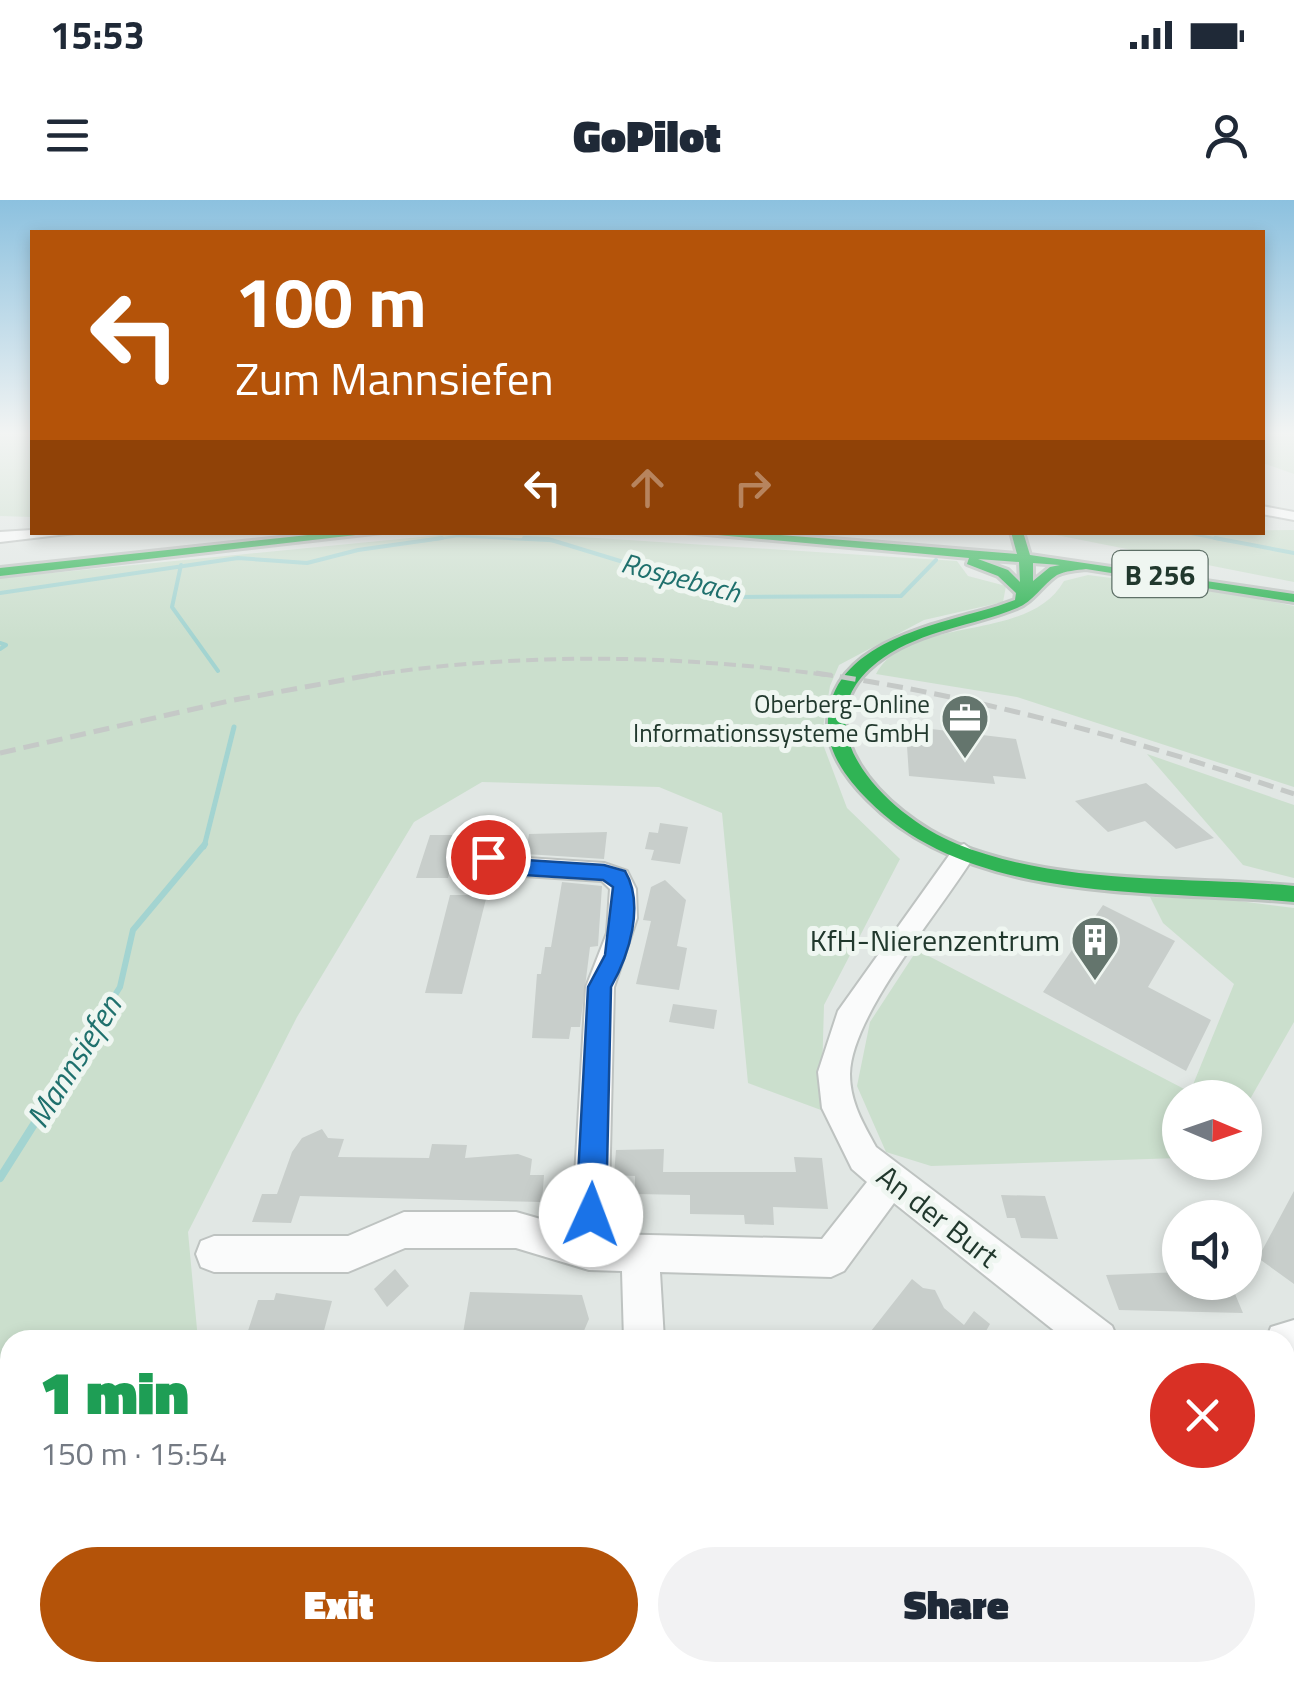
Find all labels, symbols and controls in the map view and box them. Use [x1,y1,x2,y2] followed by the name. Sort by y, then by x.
[50,6,145,64] text: 15:53
[573,101,721,169] text: GoPilot
[40,108,95,163] icon: menu
[1199,108,1254,163] icon: person
[235,248,427,354] text: 100 m
[70,270,200,400] icon: left
[235,344,554,412] text: Zum Mannsiefen
[515,460,570,515] icon: left
[620,460,675,515] icon: ahead
[725,460,780,515] icon: right
[617,540,746,614] water label: Rospebach
[1112,551,1208,597] road number: B 256
[633,685,930,752] place label: Oberberg-Online Informationssysteme GmbH
[939,692,991,760] office icon: Oberberg-Online Informationssysteme GmbH
[446,815,531,900] pin
[461,830,516,885] icon: arrive
[1069,914,1121,982] building icon: KfH-Nierenzentrum
[810,917,1060,963] place label: KfH-Nierenzentrum
[13,985,133,1137] water label: Mannsiefen
[1162,1080,1262,1180] north arrow
[1162,1080,1262,1300] map controls
[867,1154,1009,1279] street label: An der Burt
[539,1163,643,1267] position arrow
[1162,1200,1262,1300] button: sound
[40,1346,189,1437] text: 1 min
[1150,1363,1255,1468] button: close
[40,1429,227,1477] text: 150 m · 15:54
[40,1547,638,1662] button: Exit
[658,1547,1255,1662] button: Share

